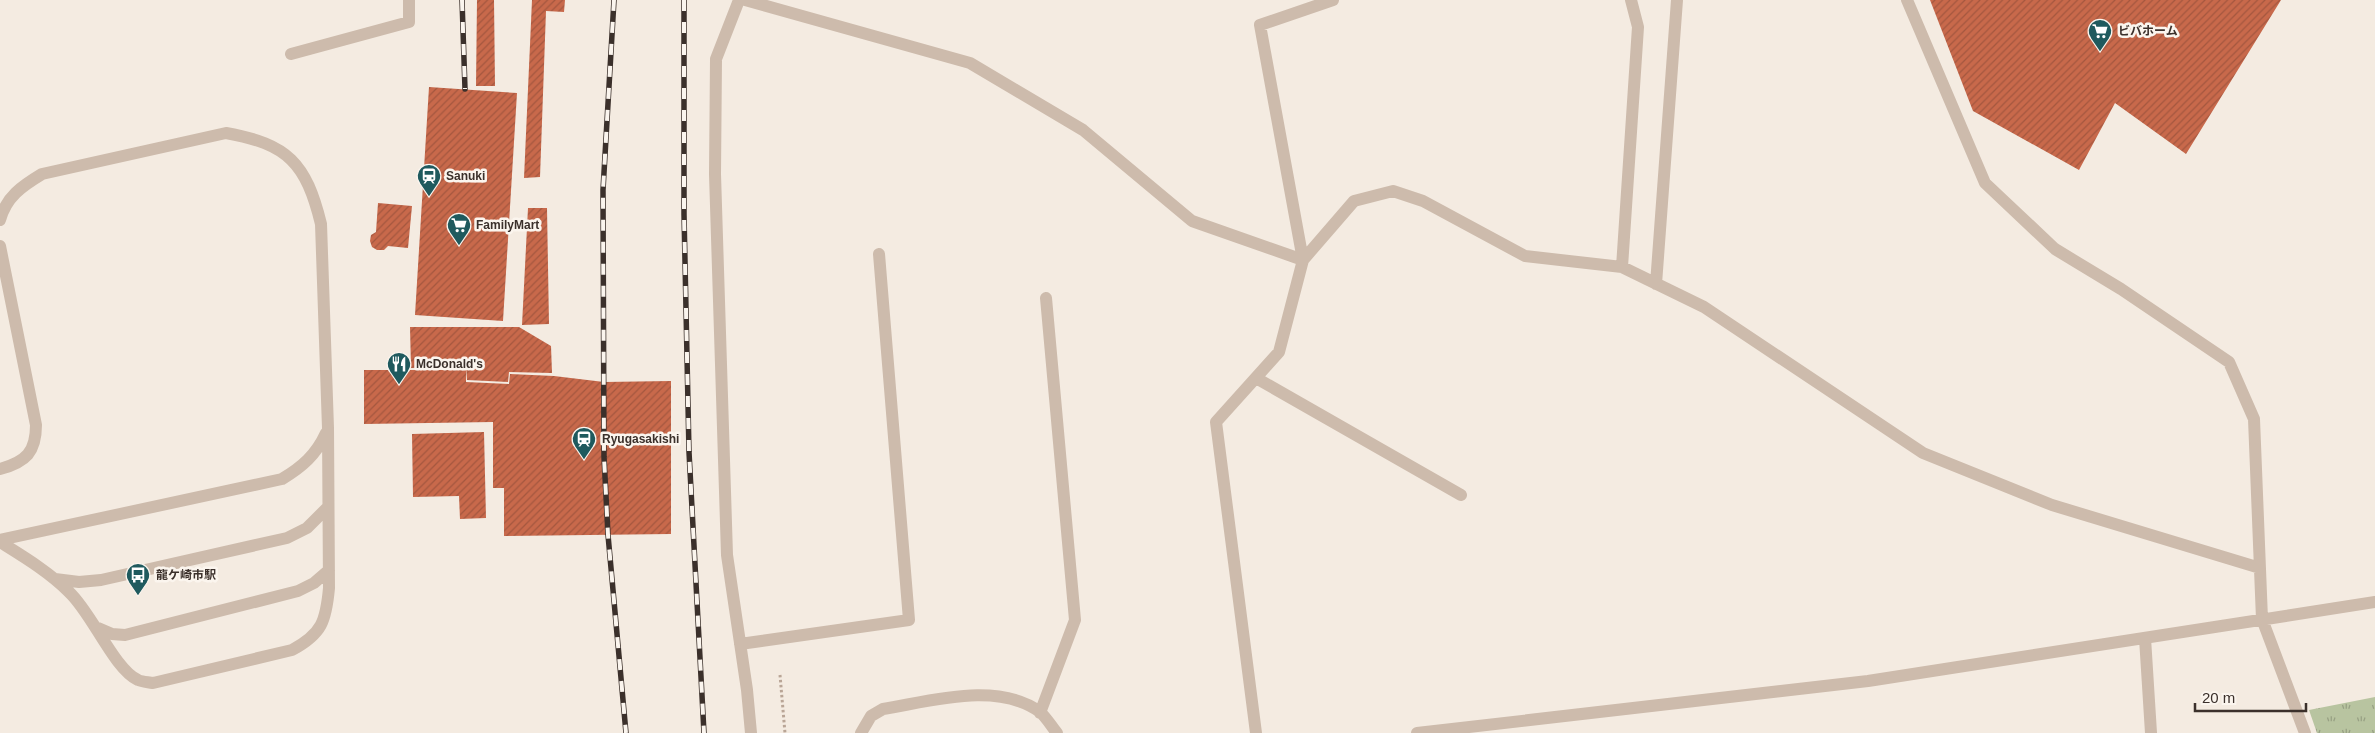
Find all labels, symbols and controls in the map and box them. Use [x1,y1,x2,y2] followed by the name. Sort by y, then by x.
[2087,18,2113,52] supermarket icon: ビバホーム
[2118,24,2178,38] place label: ビバホーム
[416,163,442,197] station icon: Sanuki
[446,169,485,183] place label: Sanuki
[446,212,472,246] supermarket icon: FamilyMart
[476,218,539,232] place label: FamilyMart
[386,351,412,385] restaurant icon: McDonald's
[416,357,483,371] place label: McDonald's
[571,426,597,460] station icon: Ryugasakishi
[602,432,679,446] place label: Ryugasakishi
[125,562,151,596] bus stop icon: 龍ケ崎市駅
[156,568,216,582] place label: 龍ケ崎市駅
[2195,680,2306,712] scale bar
[2202,689,2235,706] text: 20 m

